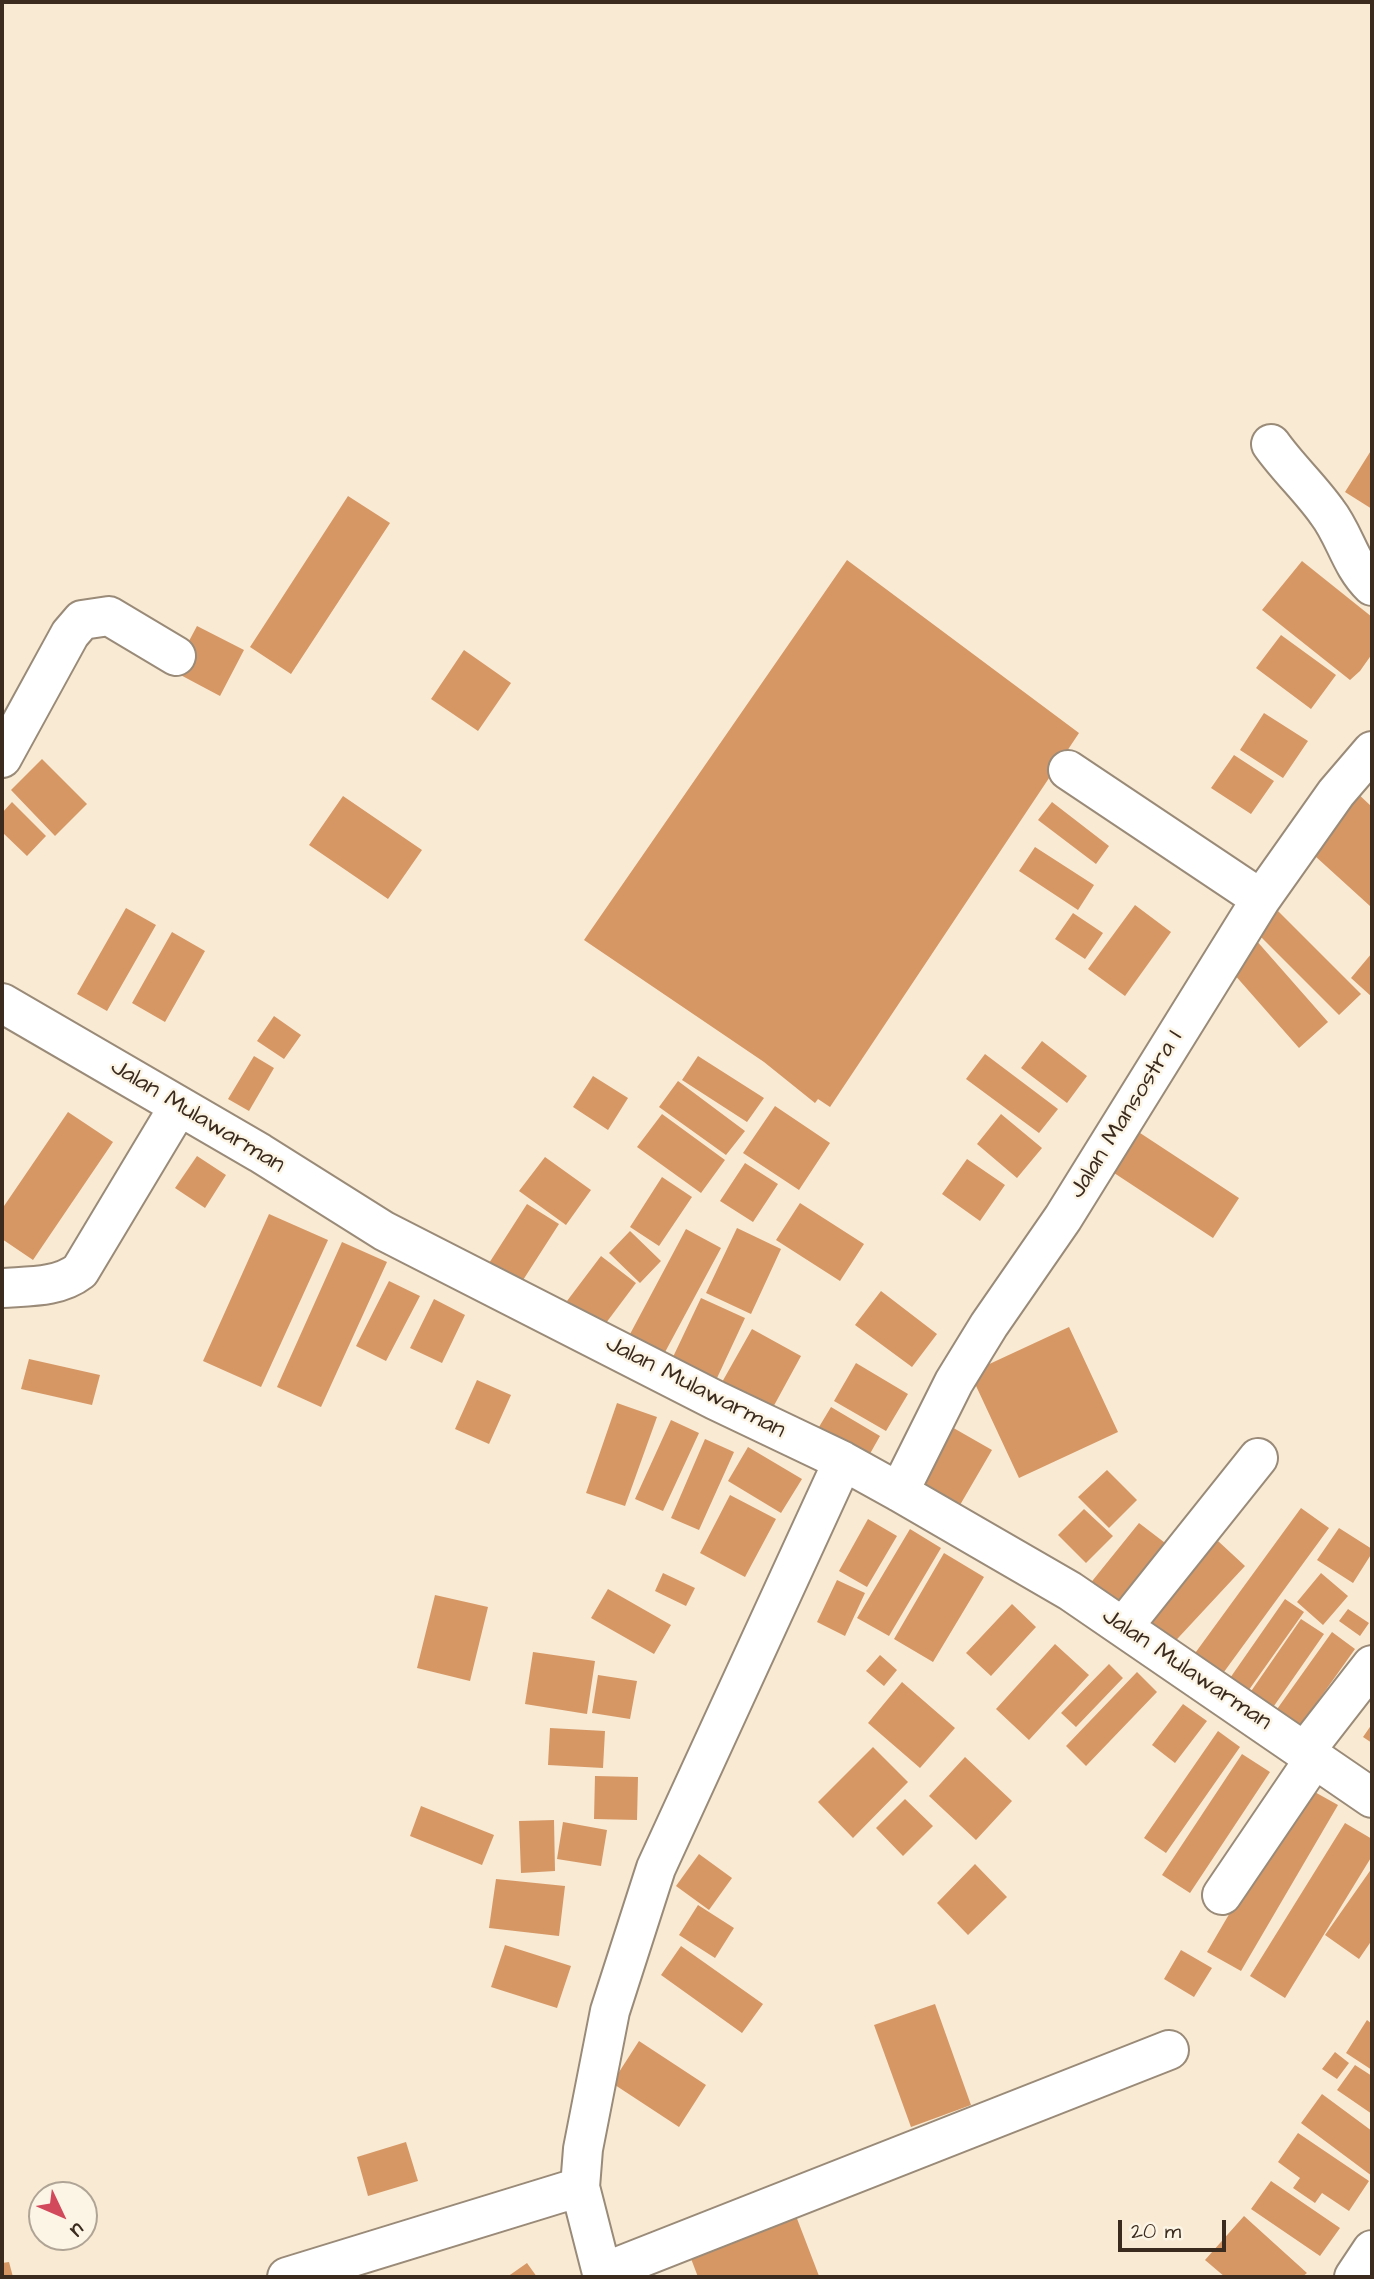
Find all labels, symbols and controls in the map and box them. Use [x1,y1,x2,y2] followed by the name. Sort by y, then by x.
[1064,1026,1190,1204] street label: Jalan Mansostra I
[105,1054,289,1180] street label: Jalan Mulawarman
[600,1330,790,1446] street label: Jalan Mulawarman
[1096,1603,1276,1737] street label: Jalan Mulawarman
[28,2181,98,2251] north arrow
[1122,2206,1230,2250] scale bar
[64,2216,90,2243] text: U
[1131,2217,1181,2246] text: 20 m

